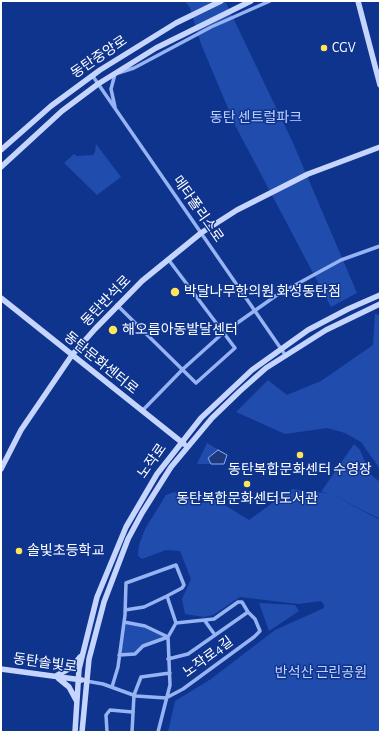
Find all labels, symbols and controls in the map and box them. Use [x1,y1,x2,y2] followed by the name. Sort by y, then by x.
[68,32,130,82] street label: 동탄중앙로
[332,40,356,56] place label: CGV
[319,43,329,53] marker: CGV
[210,110,302,126] park label: 동탄 센트럴파크
[169,173,227,245] street label: 메타폴리스로
[78,272,134,330] street label: 동탄반석로
[184,284,341,300] place label: 박달나무한의원 화성동탄점
[169,286,181,298] marker: 박달나무한의원 화성동탄점
[122,322,238,338] place label: 해오름아동발달센터
[107,324,119,336] marker: 해오름아동발달센터
[61,328,141,398] street label: 동탄문화센터로
[134,440,170,482] street label: 노작로
[295,450,305,460] marker: 동탄복합문화센터 수영장
[228,462,372,478] place label: 동탄복합문화센터 수영장
[242,479,252,489] marker: 동탄복합문화센터도서관
[176,491,318,507] place label: 동탄복합문화센터도서관
[27,543,104,559] place label: 솔빛초등학교
[14,546,24,556] marker: 솔빛초등학교
[179,633,237,681] street label: 노작로4길
[12,650,78,676] street label: 동탄솔빛로
[275,665,367,681] park label: 반석산 근린공원

